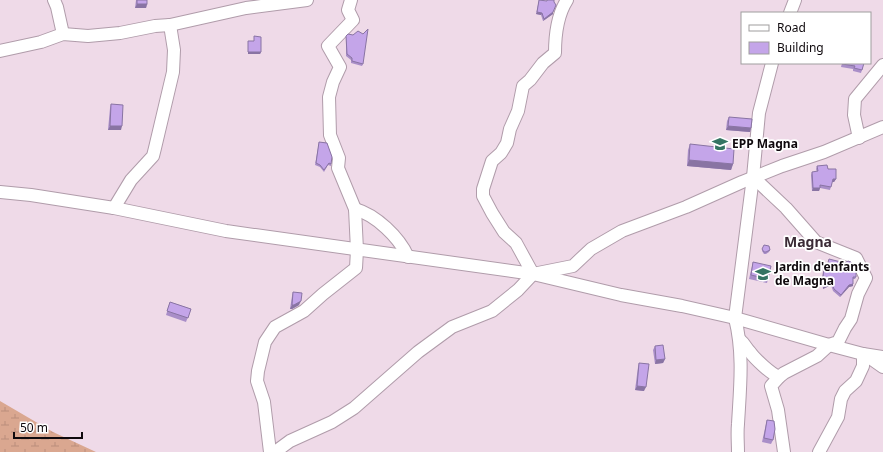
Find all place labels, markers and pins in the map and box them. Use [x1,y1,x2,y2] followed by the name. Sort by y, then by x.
[711,135,729,153] school or university icon: EPP Magna
[732,135,798,152] place label: EPP Magna
[774,258,869,289] place label: Jardin d'enfants de Magna
[754,265,772,283] school or university icon: Jardin d'enfants de Magna

